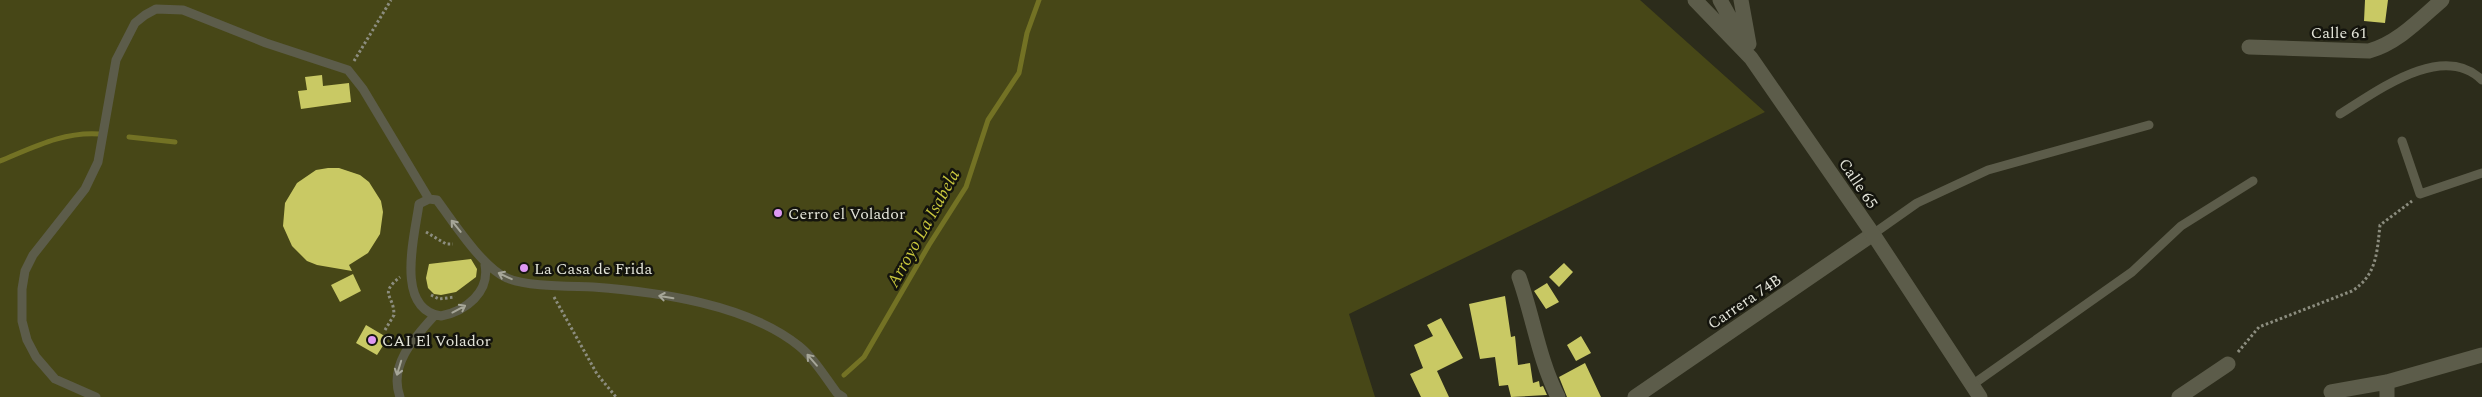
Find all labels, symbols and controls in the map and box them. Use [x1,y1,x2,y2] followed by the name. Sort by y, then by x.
[2311,21,2367,45] street label: Calle 61
[1832,153,1884,214] street label: Calle 65
[879,164,967,293] water label: Arroyo La Isabela
[788,202,905,226] place label: Cerro el Volador
[772,207,784,219] marker: Cerro el Volador
[451,219,462,232] one-way arrow
[534,257,652,281] place label: La Casa de Frida
[518,262,530,274] marker: La Casa de Frida
[1703,268,1786,335] street label: Carrera 74B
[498,271,513,281] one-way arrow
[658,292,674,302] one-way arrow
[451,304,466,314] one-way arrow
[382,329,491,353] place label: CAI El Volador
[366,334,378,346] marker: CAI El Volador
[806,354,817,367] one-way arrow
[393,360,403,376] one-way arrow

